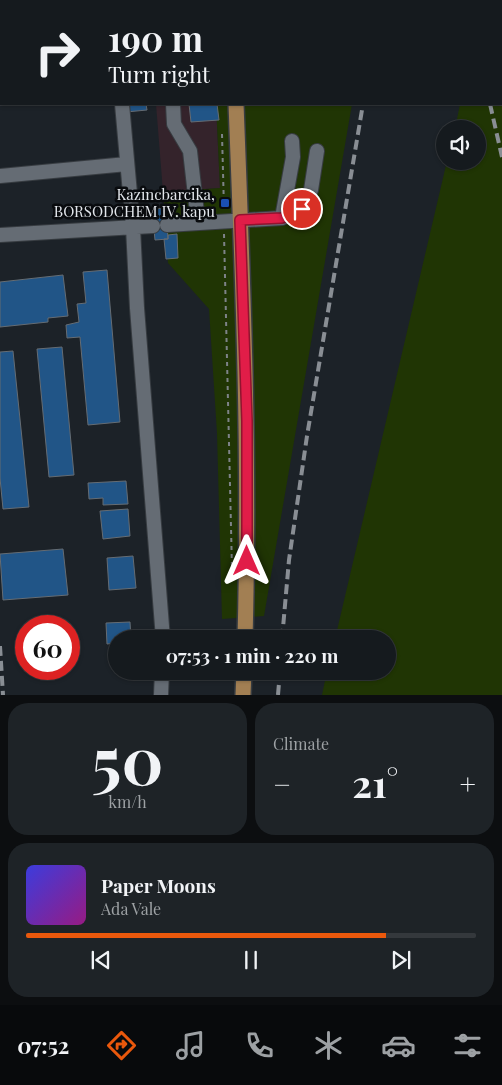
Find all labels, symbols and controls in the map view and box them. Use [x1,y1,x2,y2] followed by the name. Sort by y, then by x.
[108,14,203,61] text: 190 m
[25,20,90,85] icon: right
[108,59,210,89] text: Turn right
[436,120,486,170] map controls
[436,120,486,170] button: sound
[54,184,215,221] place label: Kazincbarcika, BORSODCHEM IV. kapu
[281,188,323,230] pin
[288,195,316,223] icon: arrive
[219,197,231,209] marker: Kazincbarcika, BORSODCHEM IV. kapu
[220,534,272,586] position arrow
[15,615,80,680] speed limit sign: 60
[166,642,338,668] text: 07:53 · 1 min · 220 m
[92,715,163,801] text: 50
[273,733,329,754] text: Climate
[352,757,398,808] text: 21°
[273,765,291,802] text: −
[460,765,476,802] text: +
[108,791,147,812] text: km/h
[101,872,216,898] text: Paper Moons
[101,898,161,919] text: Ada Vale
[87,946,115,974] icon: previous
[237,946,265,974] icon: pause
[387,946,415,974] icon: next
[104,1028,139,1063] icon: directions
[173,1028,208,1063] icon: music
[242,1028,277,1063] icon: phone
[311,1028,346,1063] icon: climate
[381,1028,416,1063] icon: car
[450,1028,485,1063] icon: filters
[17,1030,69,1060] text: 07:52

